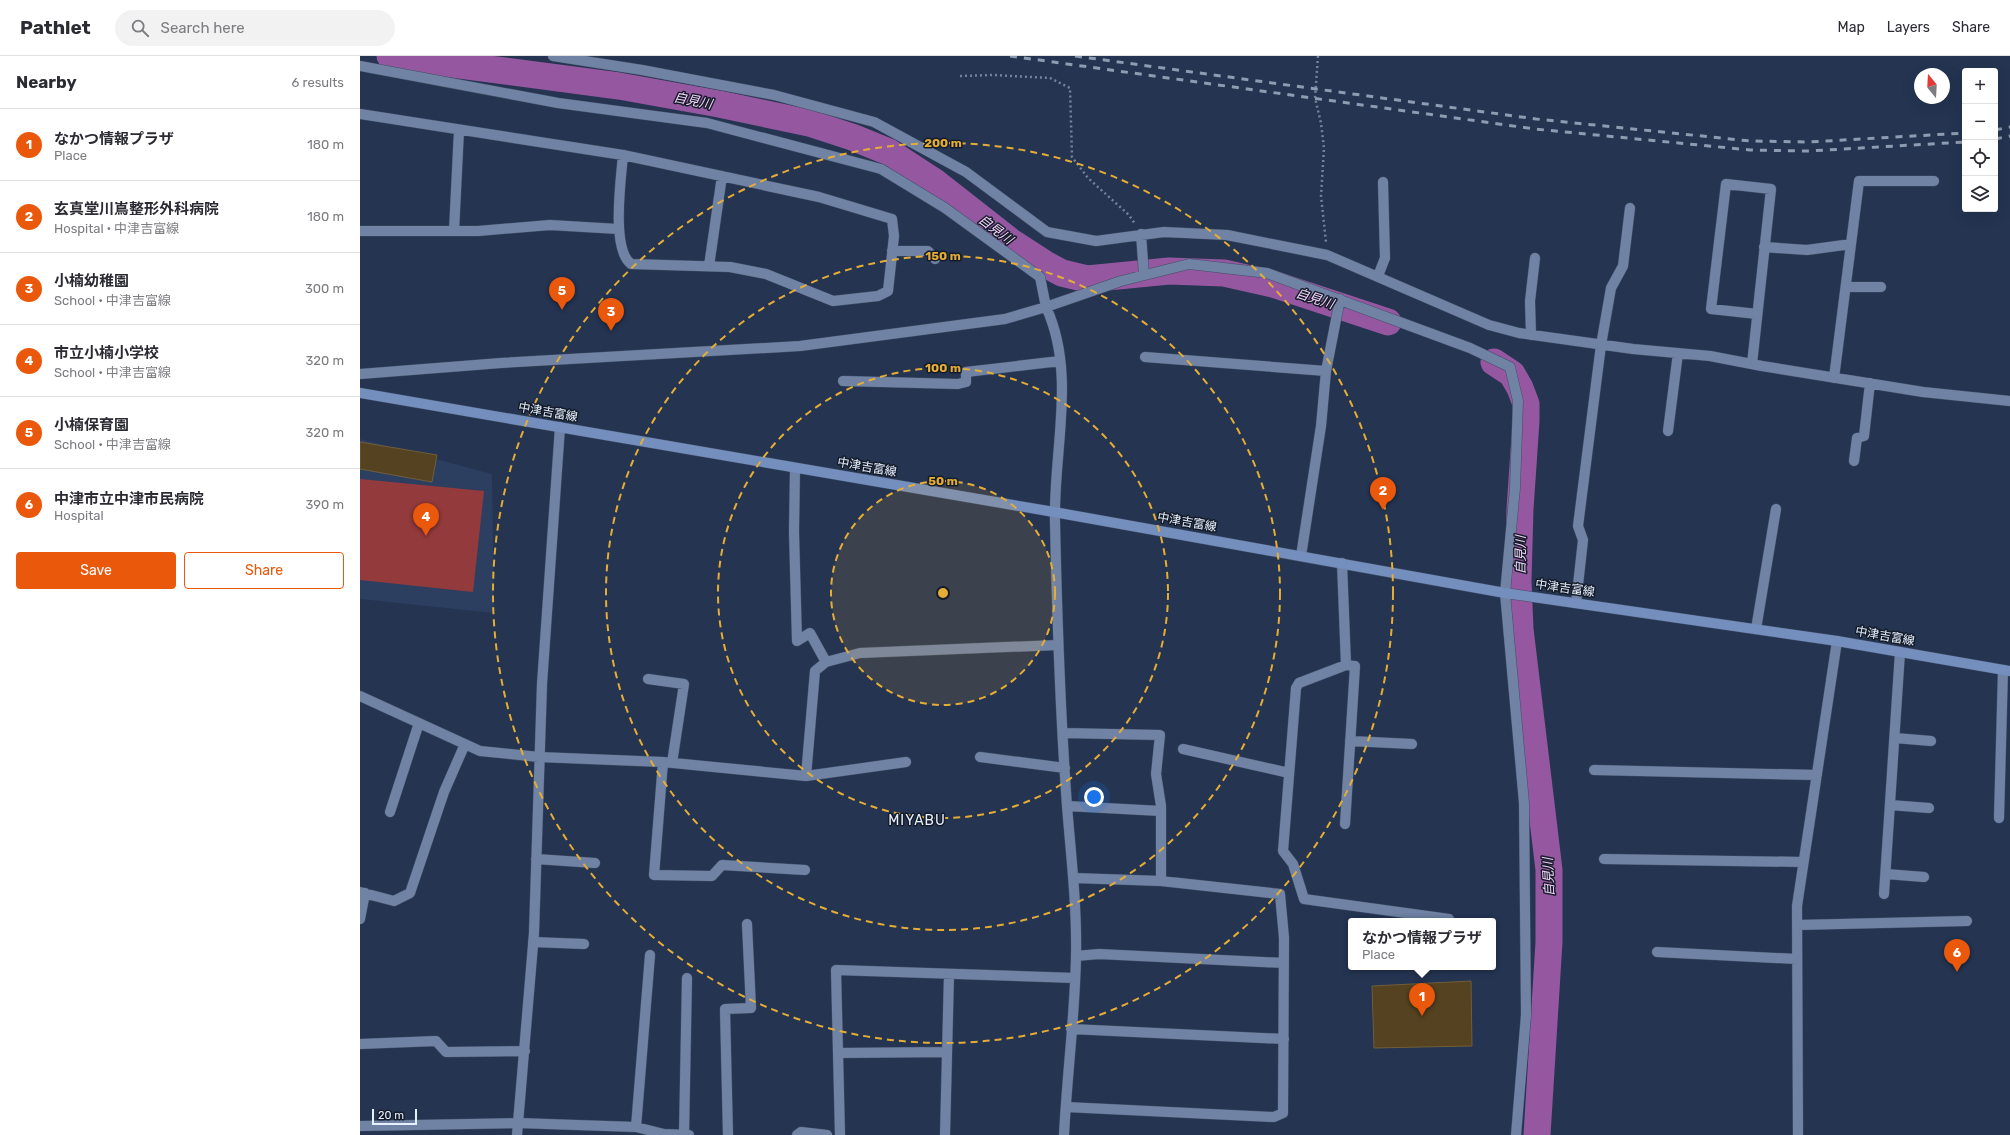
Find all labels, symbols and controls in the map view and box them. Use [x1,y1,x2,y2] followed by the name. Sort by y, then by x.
[115,10,395,46] search box
[20,16,91,39] text: Pathlet
[129,17,151,39] icon: search
[161,19,245,37] text: Search here
[1838,19,1865,36] text: Map
[1887,19,1930,36] text: Layers
[1952,19,1990,36] text: Share
[1914,68,1950,104] north arrow
[1962,68,1998,212] map controls
[1962,68,1998,104] button: +
[16,72,77,92] text: Nearby
[292,75,344,90] text: 6 results
[672,89,715,112] water label: 自見川
[1962,104,1998,140] button: −
[54,130,174,148] text: なかつ情報プラザ
[924,136,962,150] text: 200 m
[26,137,32,152] text: 1
[307,137,344,152] text: 180 m
[1962,140,1998,176] button: locate
[54,148,87,163] text: Place
[1962,176,1998,212] button: layers
[54,200,219,218] text: 玄真堂川嶌整形外科病院
[25,209,33,224] text: 2
[307,209,344,224] text: 180 m
[976,212,1017,248] water label: 自見川
[54,221,179,236] text: Hospital · 中津吉富線
[925,249,961,263] text: 150 m
[54,272,129,290] text: 小楠幼稚園
[549,277,575,310] pin: 5
[25,281,33,296] text: 3
[305,281,344,296] text: 300 m
[1294,285,1338,312] water label: 自見川
[54,293,171,308] text: School · 中津吉富線
[598,298,624,331] pin: 3
[54,344,159,362] text: 市立小楠小学校
[25,353,33,368] text: 4
[306,353,344,368] text: 320 m
[925,361,961,375] text: 100 m
[54,365,171,380] text: School · 中津吉富線
[517,400,579,424] street label: 中津吉富線
[54,416,129,434] text: 小楠保育園
[25,425,33,440] text: 5
[306,425,344,440] text: 320 m
[54,437,171,452] text: School · 中津吉富線
[836,455,898,479] street label: 中津吉富線
[928,474,958,488] text: 50 m
[1370,477,1396,510] pin: 2
[54,490,204,508] text: 中津市立中津市民病院
[25,497,33,512] text: 6
[305,497,344,512] text: 390 m
[413,503,439,536] pin: 4
[54,508,104,523] text: Hospital
[1156,510,1218,534] street label: 中津吉富線
[1513,534,1528,575] water label: 自見川
[16,552,176,589] button: Save
[184,552,344,589] button: Share
[1534,577,1596,599] street label: 中津吉富線
[936,586,950,600] centre of rings
[1854,624,1916,648] street label: 中津吉富線
[1084,787,1104,807] your location
[888,812,946,829] district label: MIYABU
[1540,855,1557,897] water label: 自見川
[1348,918,1496,970] popup
[1362,929,1482,947] text: なかつ情報プラザ
[1944,939,1970,972] pin: 6
[1362,947,1395,962] text: Place
[1409,983,1435,1016] pin: 1
[372,1107,417,1126] scale bar
[378,1109,404,1122] text: 20 m

